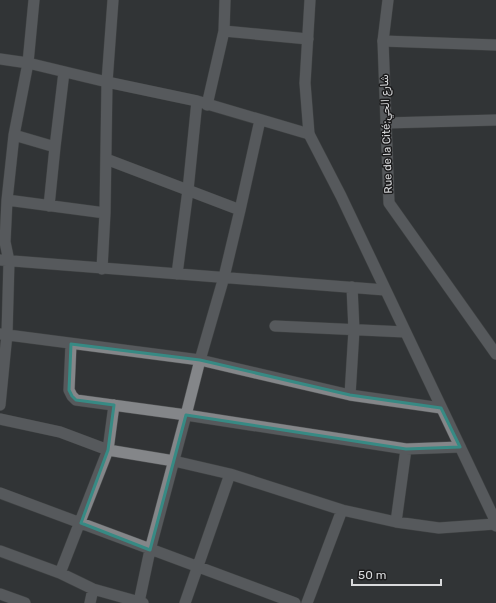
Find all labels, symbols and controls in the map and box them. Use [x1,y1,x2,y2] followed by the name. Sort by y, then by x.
[378,74,397,194] street label: Rue de la Cité;شارع الحي
[352,561,441,587] scale bar
[358,568,386,582] text: 50 m

